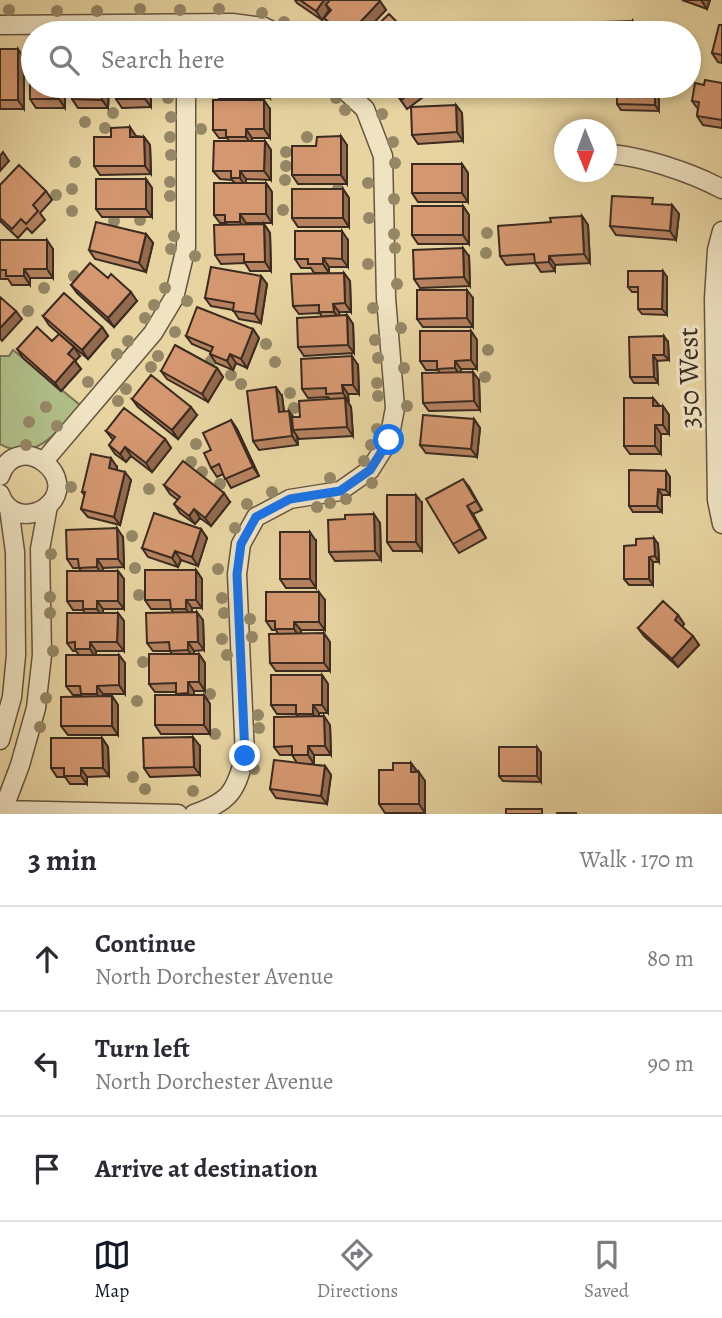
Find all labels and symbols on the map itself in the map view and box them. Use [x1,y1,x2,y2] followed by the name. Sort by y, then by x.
[554,119,617,182] north arrow
[669,327,709,429] street label: 350 West
[373,424,404,455] route start
[229,740,260,771] route end

